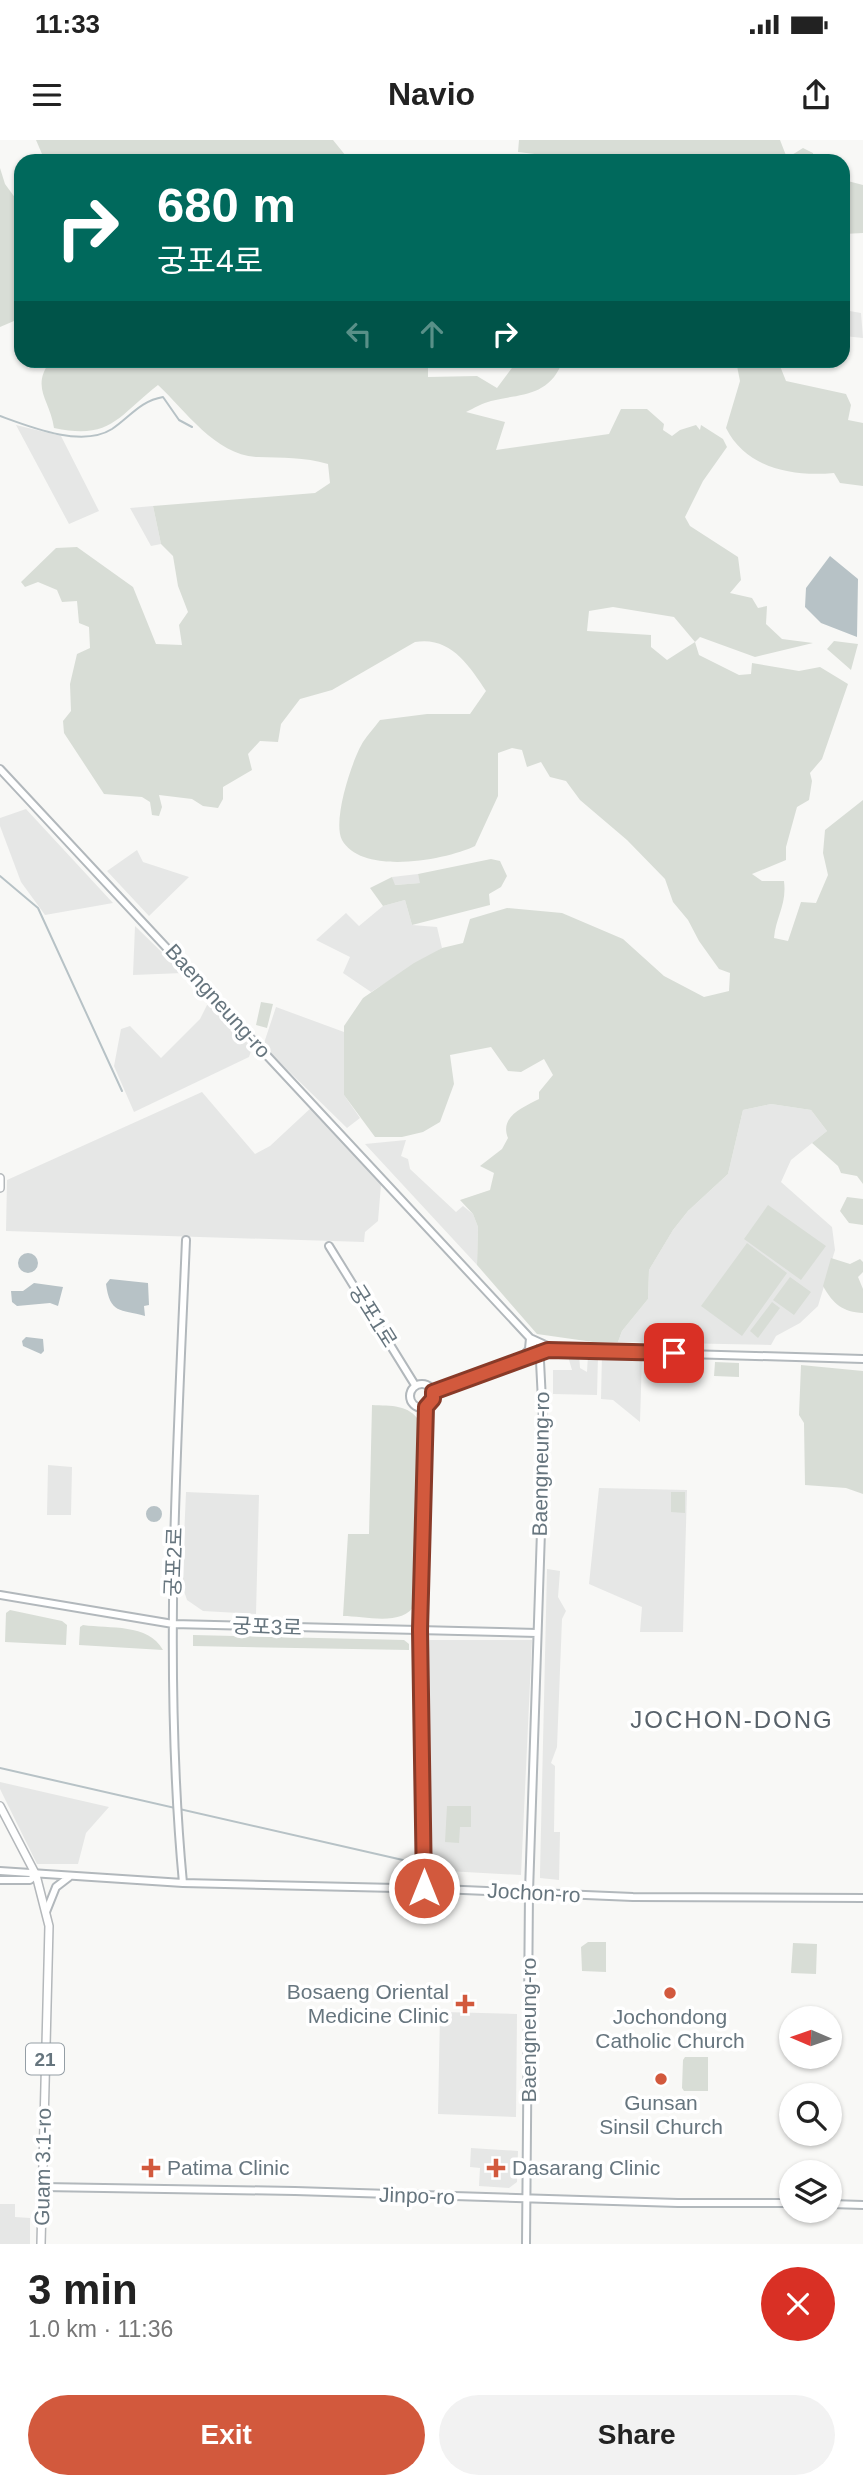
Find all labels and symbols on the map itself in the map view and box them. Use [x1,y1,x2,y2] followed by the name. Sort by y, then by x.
[161,939,275,1062] street label: Baengneung-ro
[345,1280,402,1351] street label: 궁포1로
[644,1323,704,1383] pin
[528,1391,553,1537] street label: Baengneung-ro
[161,1527,186,1597] street label: 궁포2로
[232,1614,302,1639] street label: 궁포3로
[630,1706,834,1733] district label: JOCHON-DONG
[387,1851,461,1925] position arrow
[487,1879,581,1906] street label: Jochon-ro
[517,1958,540,2102] street label: Baengneung-ro
[287,1980,449,2027] place label: Bosaeng Oriental Medicine Clinic
[662,1985,678,2001] marker: Jochondong Catholic Church
[455,1994,475,2014] marker: Bosaeng Oriental Medicine Clinic
[595,2005,745,2052] place label: Jochondong Catholic Church
[779,2006,842,2068] north arrow
[26,2044,64,2075] road number: 21
[653,2071,669,2087] marker: Gunsan Sinsil Church
[599,2091,723,2138] place label: Gunsan Sinsil Church
[30,2108,55,2226] street label: Guam 3.1-ro
[167,2156,290,2179] place label: Patima Clinic
[512,2156,660,2179] place label: Dasarang Clinic
[141,2158,161,2178] marker: Patima Clinic
[486,2158,506,2178] marker: Dasarang Clinic
[379,2183,455,2208] street label: Jinpo-ro

